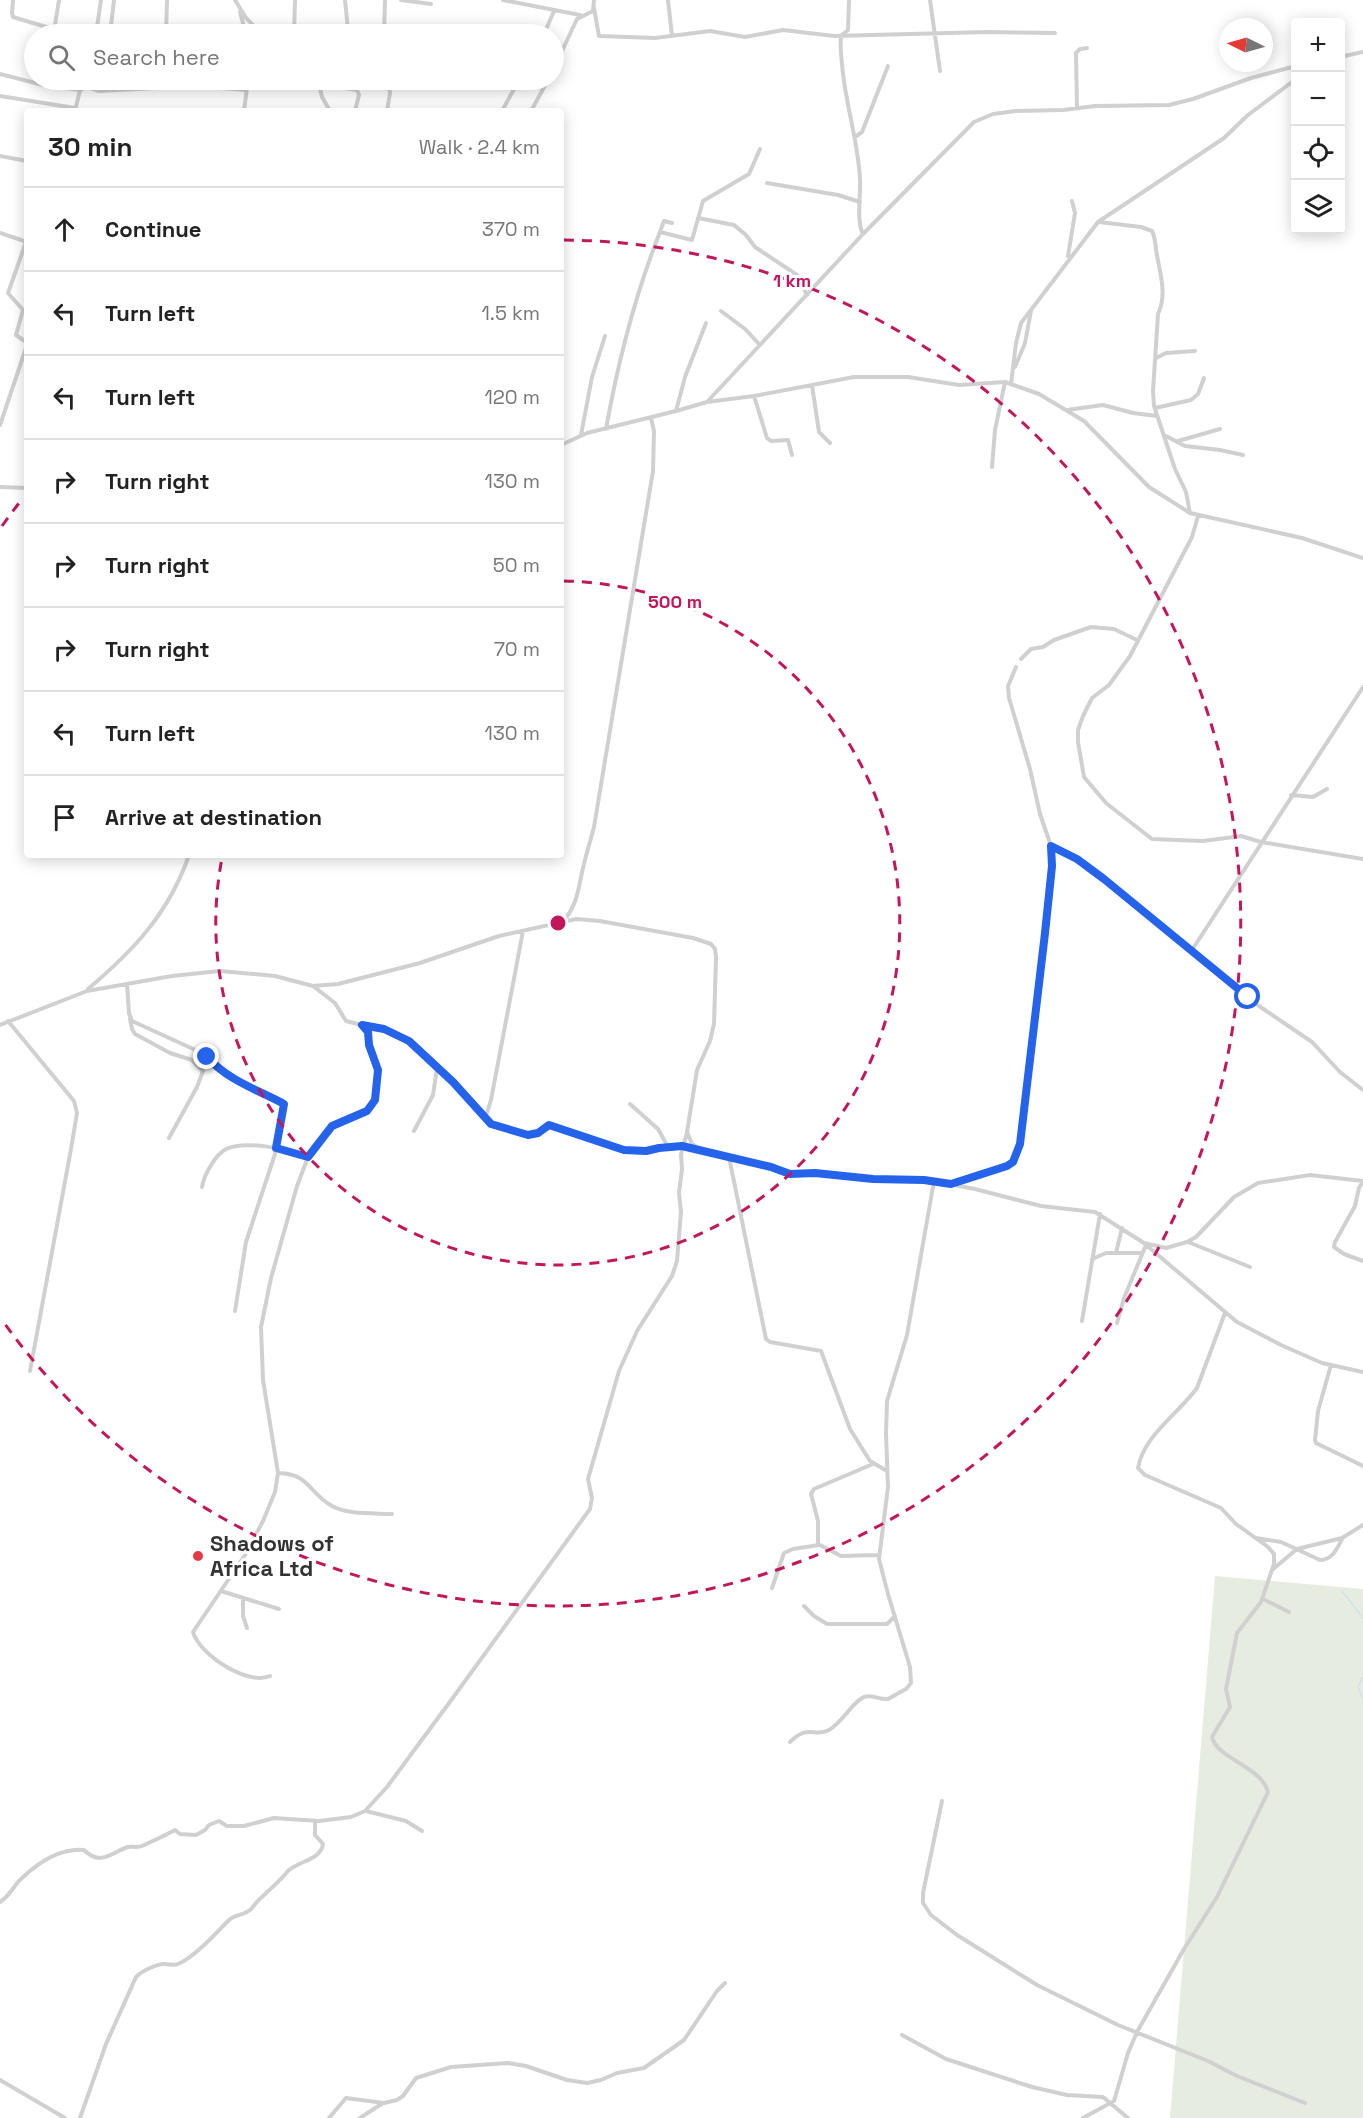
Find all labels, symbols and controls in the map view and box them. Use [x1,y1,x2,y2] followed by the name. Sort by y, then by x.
[1219,18,1273,72] north arrow
[1291,18,1345,234] map controls
[1291,18,1345,72] button: +
[24,24,564,90] search box
[45,41,78,74] icon: search
[93,43,220,71] text: Search here
[1291,72,1345,126] button: −
[1291,126,1345,180] button: locate
[48,130,132,164] text: 30 min
[419,134,540,160] text: Walk · 2.4 km
[1291,180,1345,234] button: layers
[48,213,81,246] icon: ahead
[105,215,201,243] text: Continue
[482,216,540,242] text: 370 m
[773,269,811,292] text: 1 km
[48,297,81,330] icon: left
[105,299,195,327] text: Turn left
[482,300,540,326] text: 1.5 km
[48,381,81,414] icon: left
[105,383,195,411] text: Turn left
[484,384,540,410] text: 120 m
[48,465,81,498] icon: right
[105,467,210,495] text: Turn right
[484,468,540,494] text: 130 m
[48,549,81,582] icon: right
[105,551,210,579] text: Turn right
[493,552,540,578] text: 50 m
[648,590,702,613] text: 500 m
[48,633,81,666] icon: right
[105,635,210,663] text: Turn right
[494,636,540,662] text: 70 m
[48,717,81,750] icon: left
[105,719,195,747] text: Turn left
[484,720,540,746] text: 130 m
[48,801,81,834] icon: arrive
[105,803,322,831] text: Arrive at destination
[548,913,568,933] centre of rings
[1234,983,1260,1009] route start
[193,1043,219,1069] route end
[210,1529,334,1582] place label: Shadows of Africa Ltd
[191,1549,205,1563] marker: Shadows of Africa Ltd

